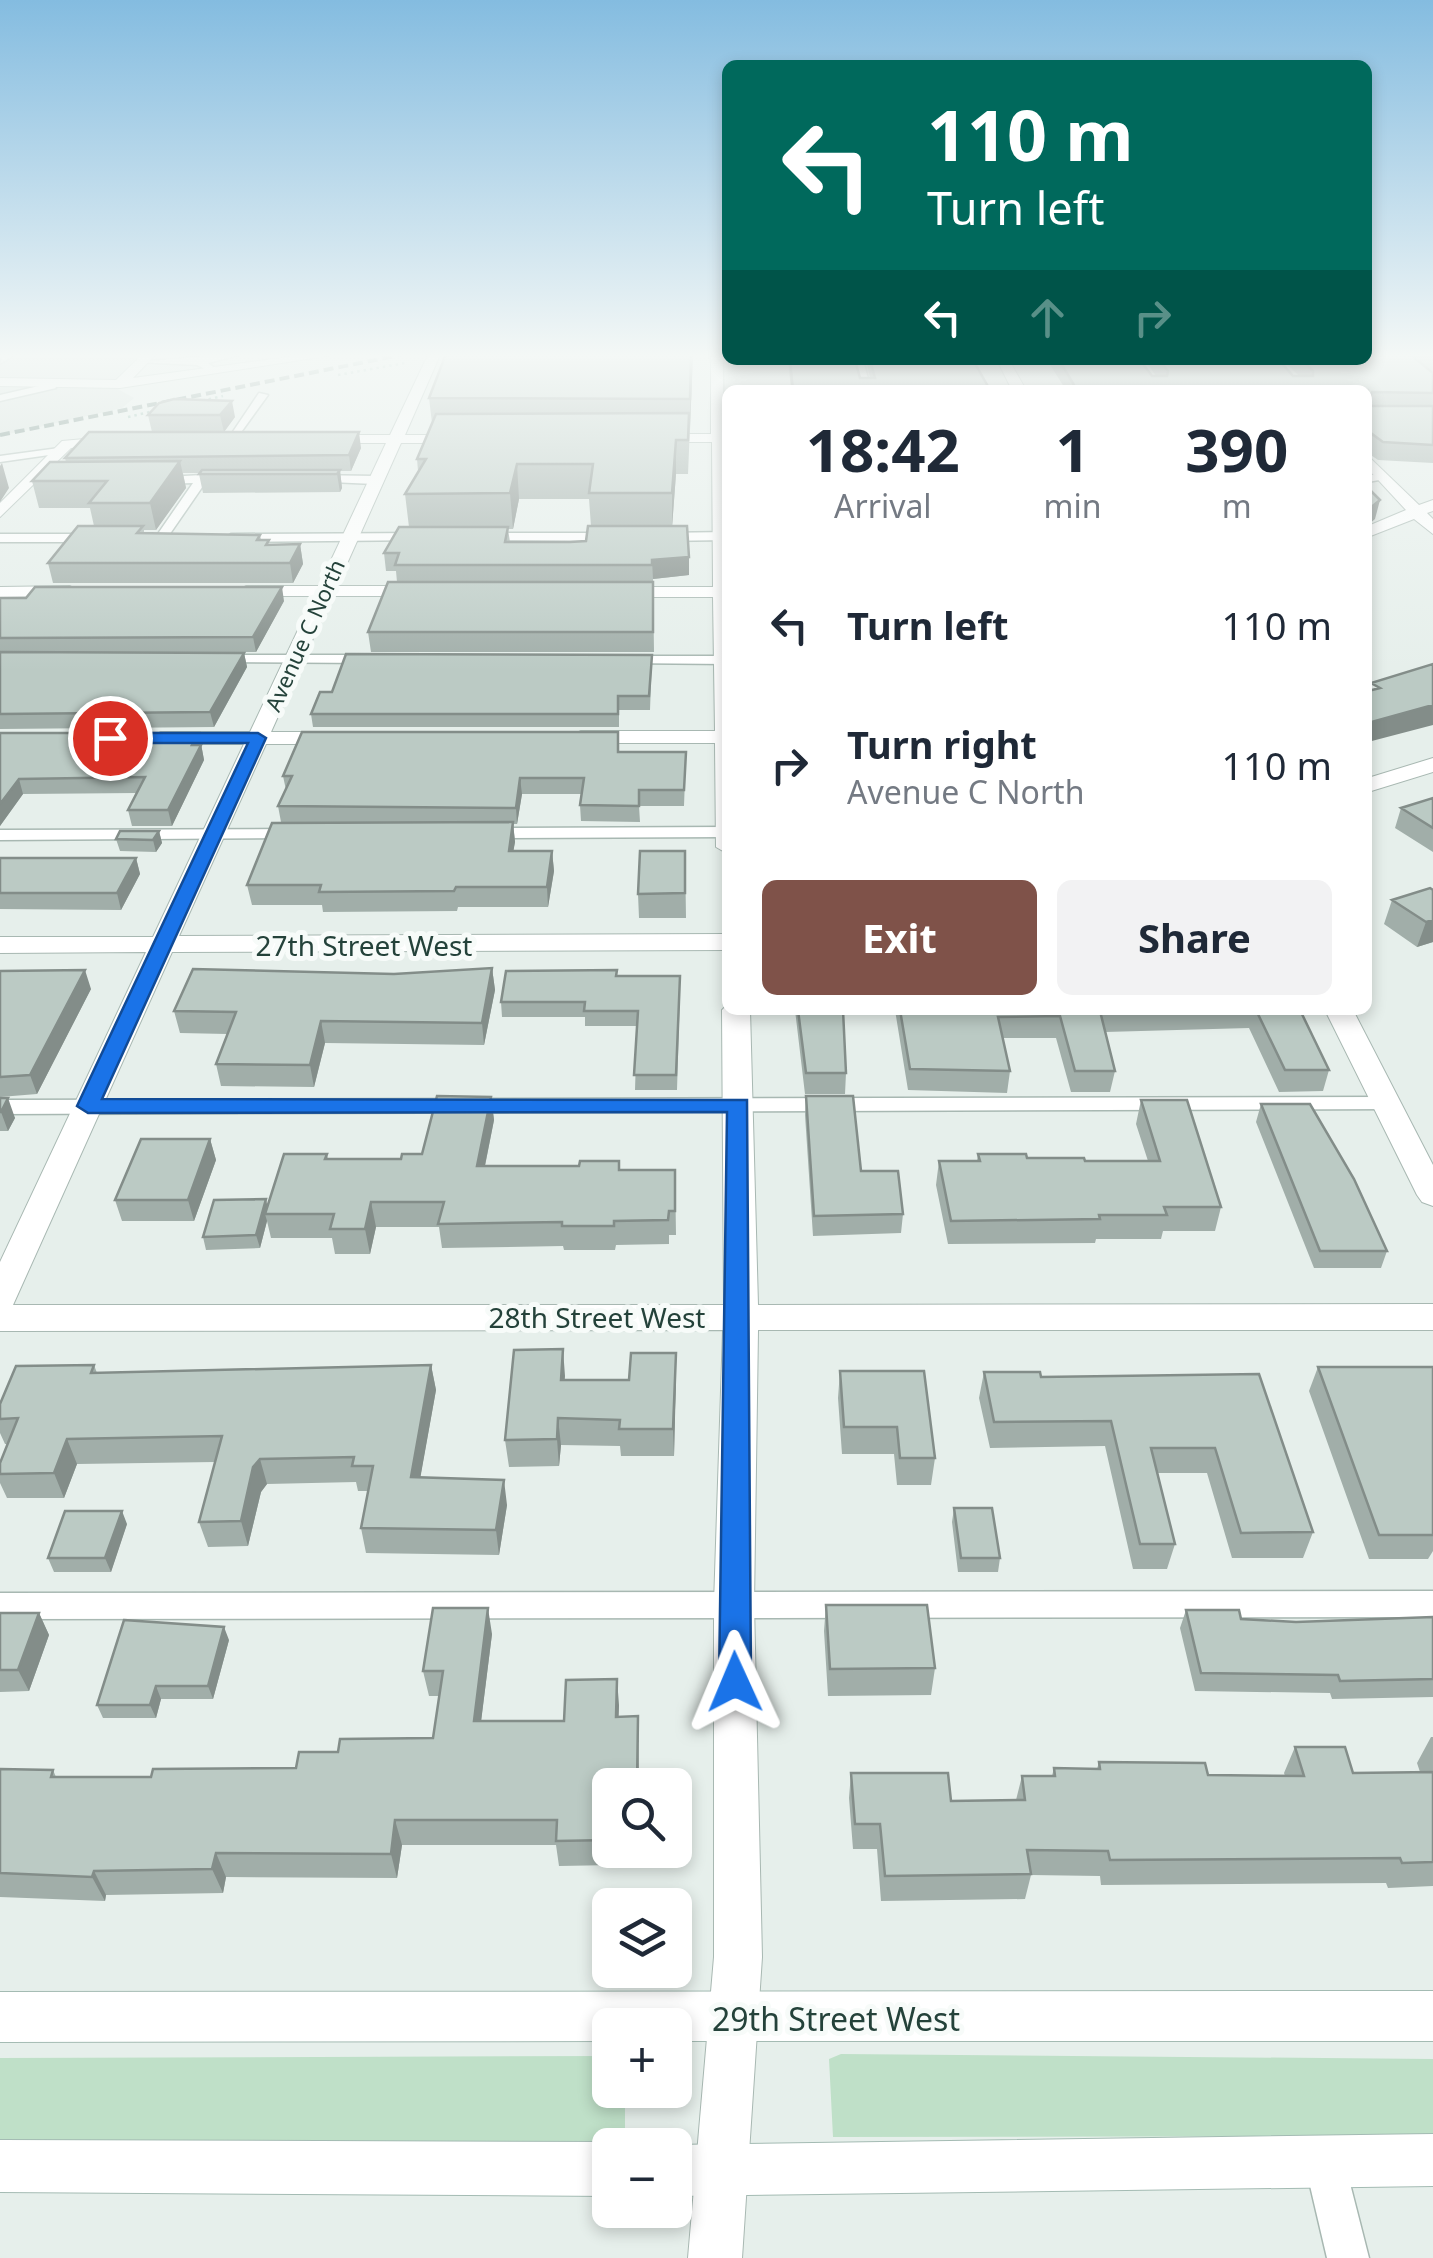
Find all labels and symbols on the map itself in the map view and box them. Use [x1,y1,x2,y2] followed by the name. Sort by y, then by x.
[257,554,351,716] street label: Avenue C North
[68,696,153,781] pin
[256,926,472,964] street label: 27th Street West
[489,1298,705,1336] street label: 28th Street West
[683,1630,787,1734] position arrow
[712,1997,960,2040] street label: 29th Street West

